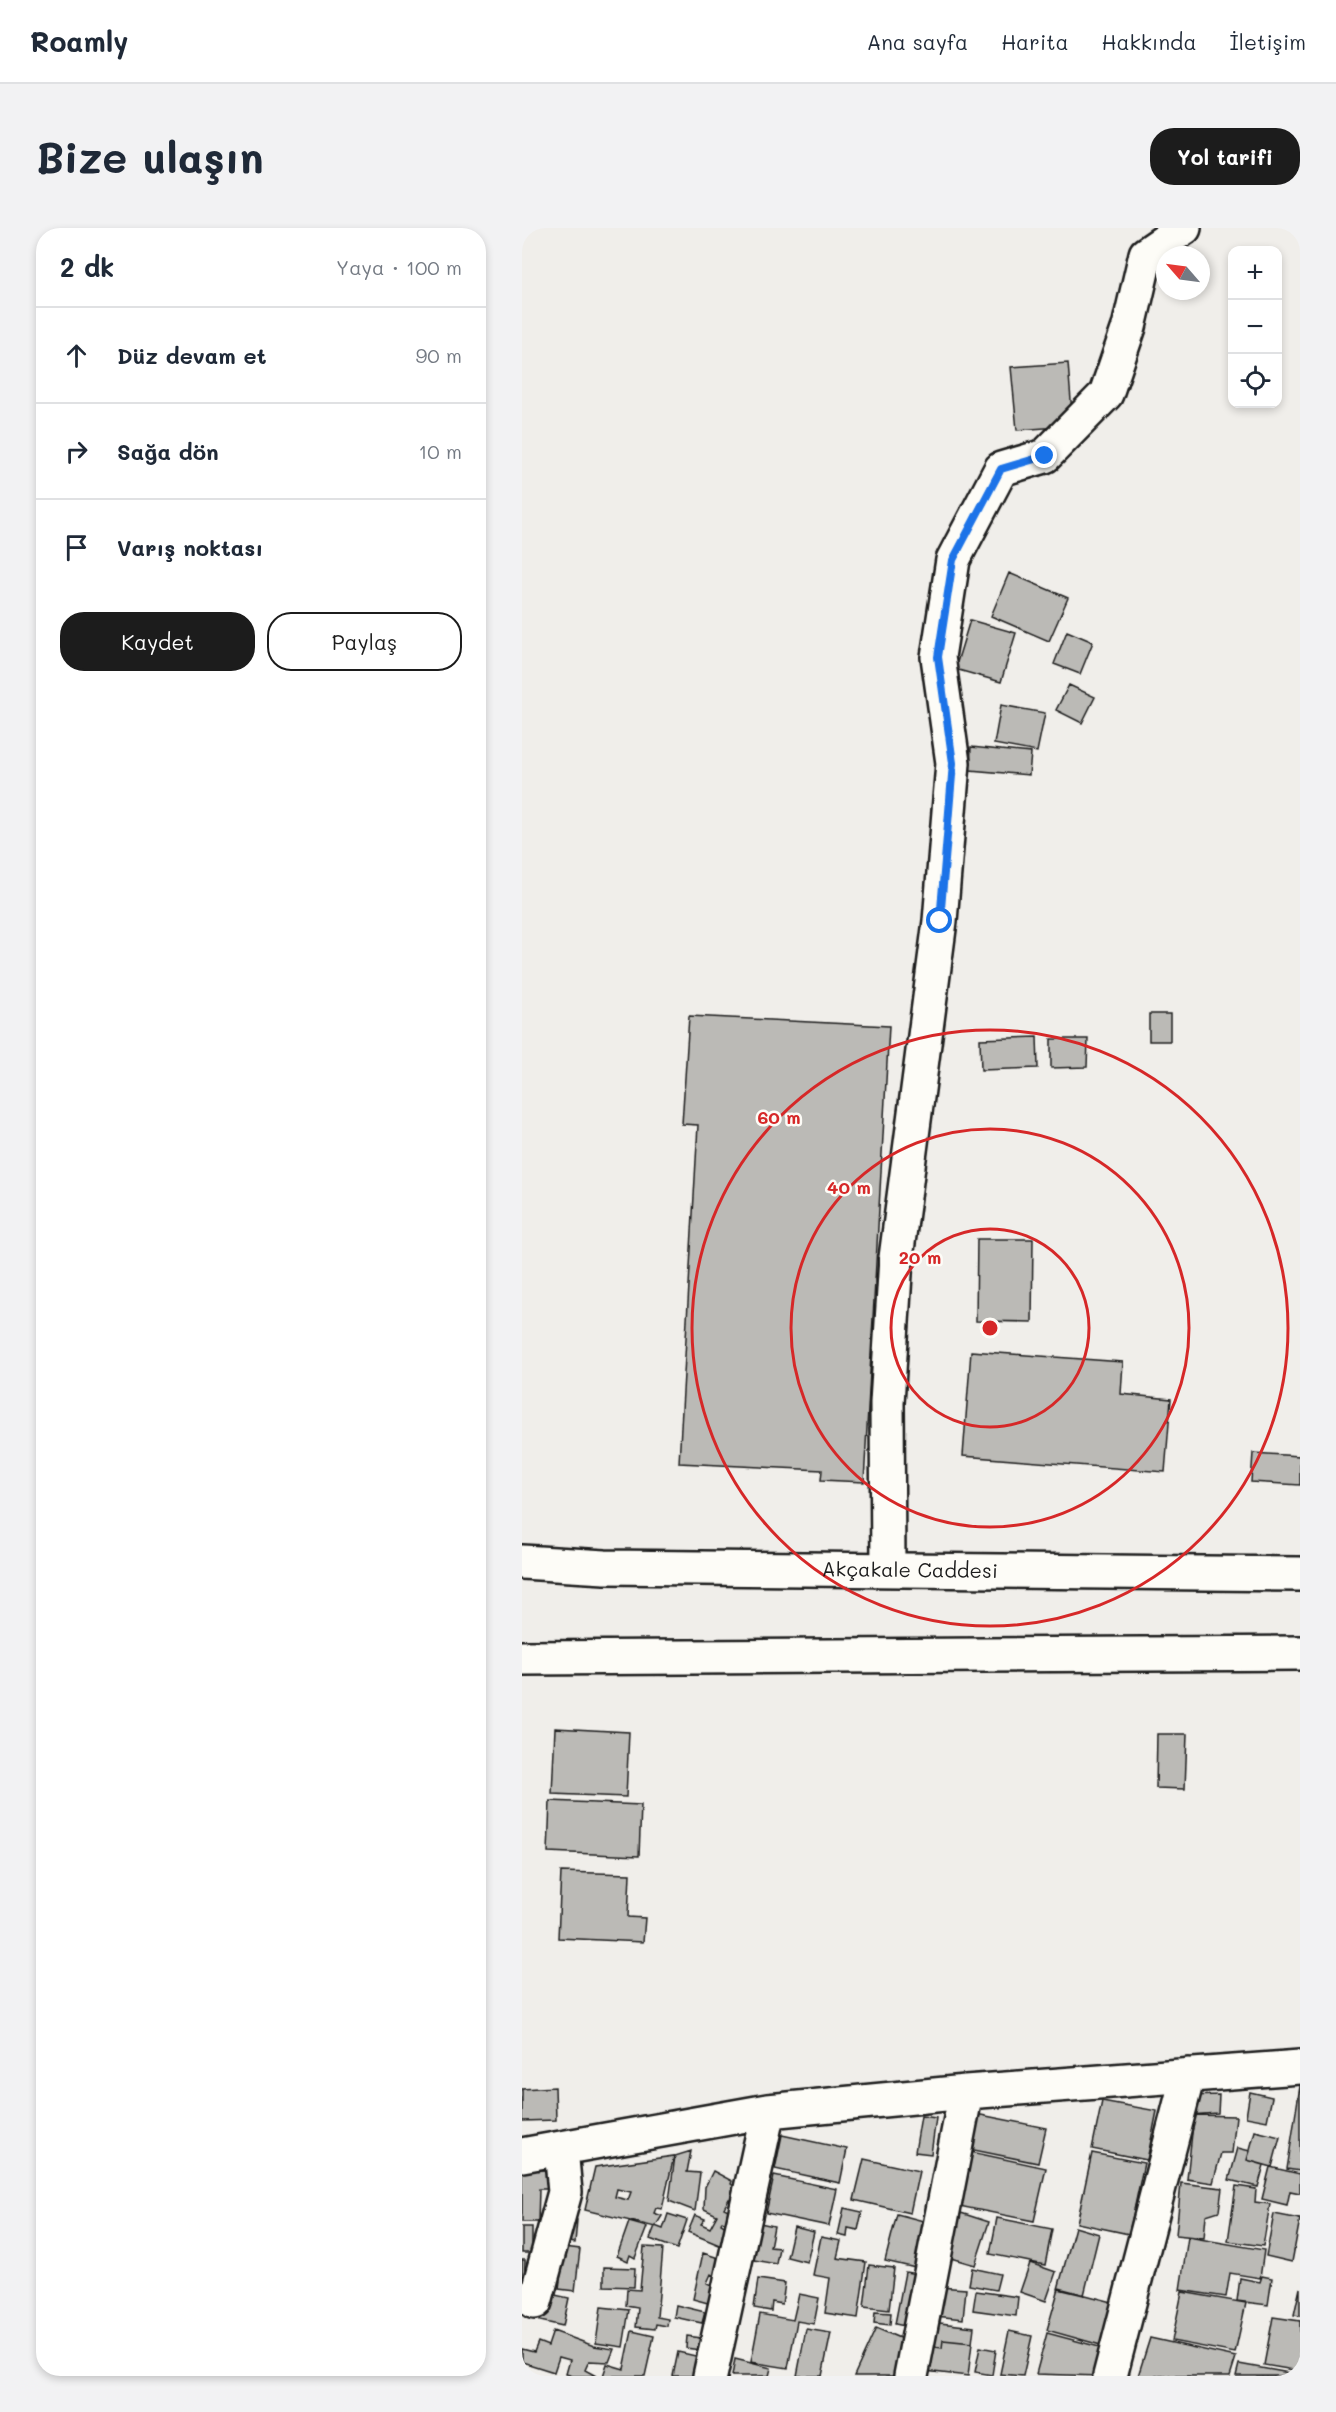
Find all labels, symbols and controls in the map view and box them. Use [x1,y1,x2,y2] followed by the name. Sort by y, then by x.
[30,23,129,59] text: Roamly
[867,28,968,55] text: Ana sayfa
[1001,28,1069,55] text: Harita
[1102,28,1196,55] text: Hakkında
[1229,28,1306,55] text: İletişim
[1150,128,1300,185] button: Yol tarifi
[36,129,264,184] text: Bize ulaşın
[1156,246,1210,300] north arrow
[1228,246,1282,408] map controls
[1228,246,1282,300] button: +
[60,250,114,284] text: 2 dk
[336,254,462,280] text: Yaya · 100 m
[1228,300,1282,354] button: −
[60,339,93,372] icon: ahead
[117,341,266,370] text: Düz devam et
[416,342,462,368] text: 90 m
[1228,354,1282,408] button: locate
[60,435,93,468] icon: right
[117,437,219,466] text: Sağa dön
[418,438,462,464] text: 10 m
[1031,442,1057,468] route end
[60,531,93,564] icon: arrive
[117,533,263,562] text: Varış noktası
[60,612,255,671] button: Kaydet
[267,612,462,671] button: Paylaş
[926,907,952,933] route start
[757,1105,801,1129] text: 60 m
[827,1175,871,1199] text: 40 m
[899,1245,941,1269] text: 20 m
[980,1318,1000,1338] centre of rings
[822,1555,998,1583] street label: Akçakale Caddesi

